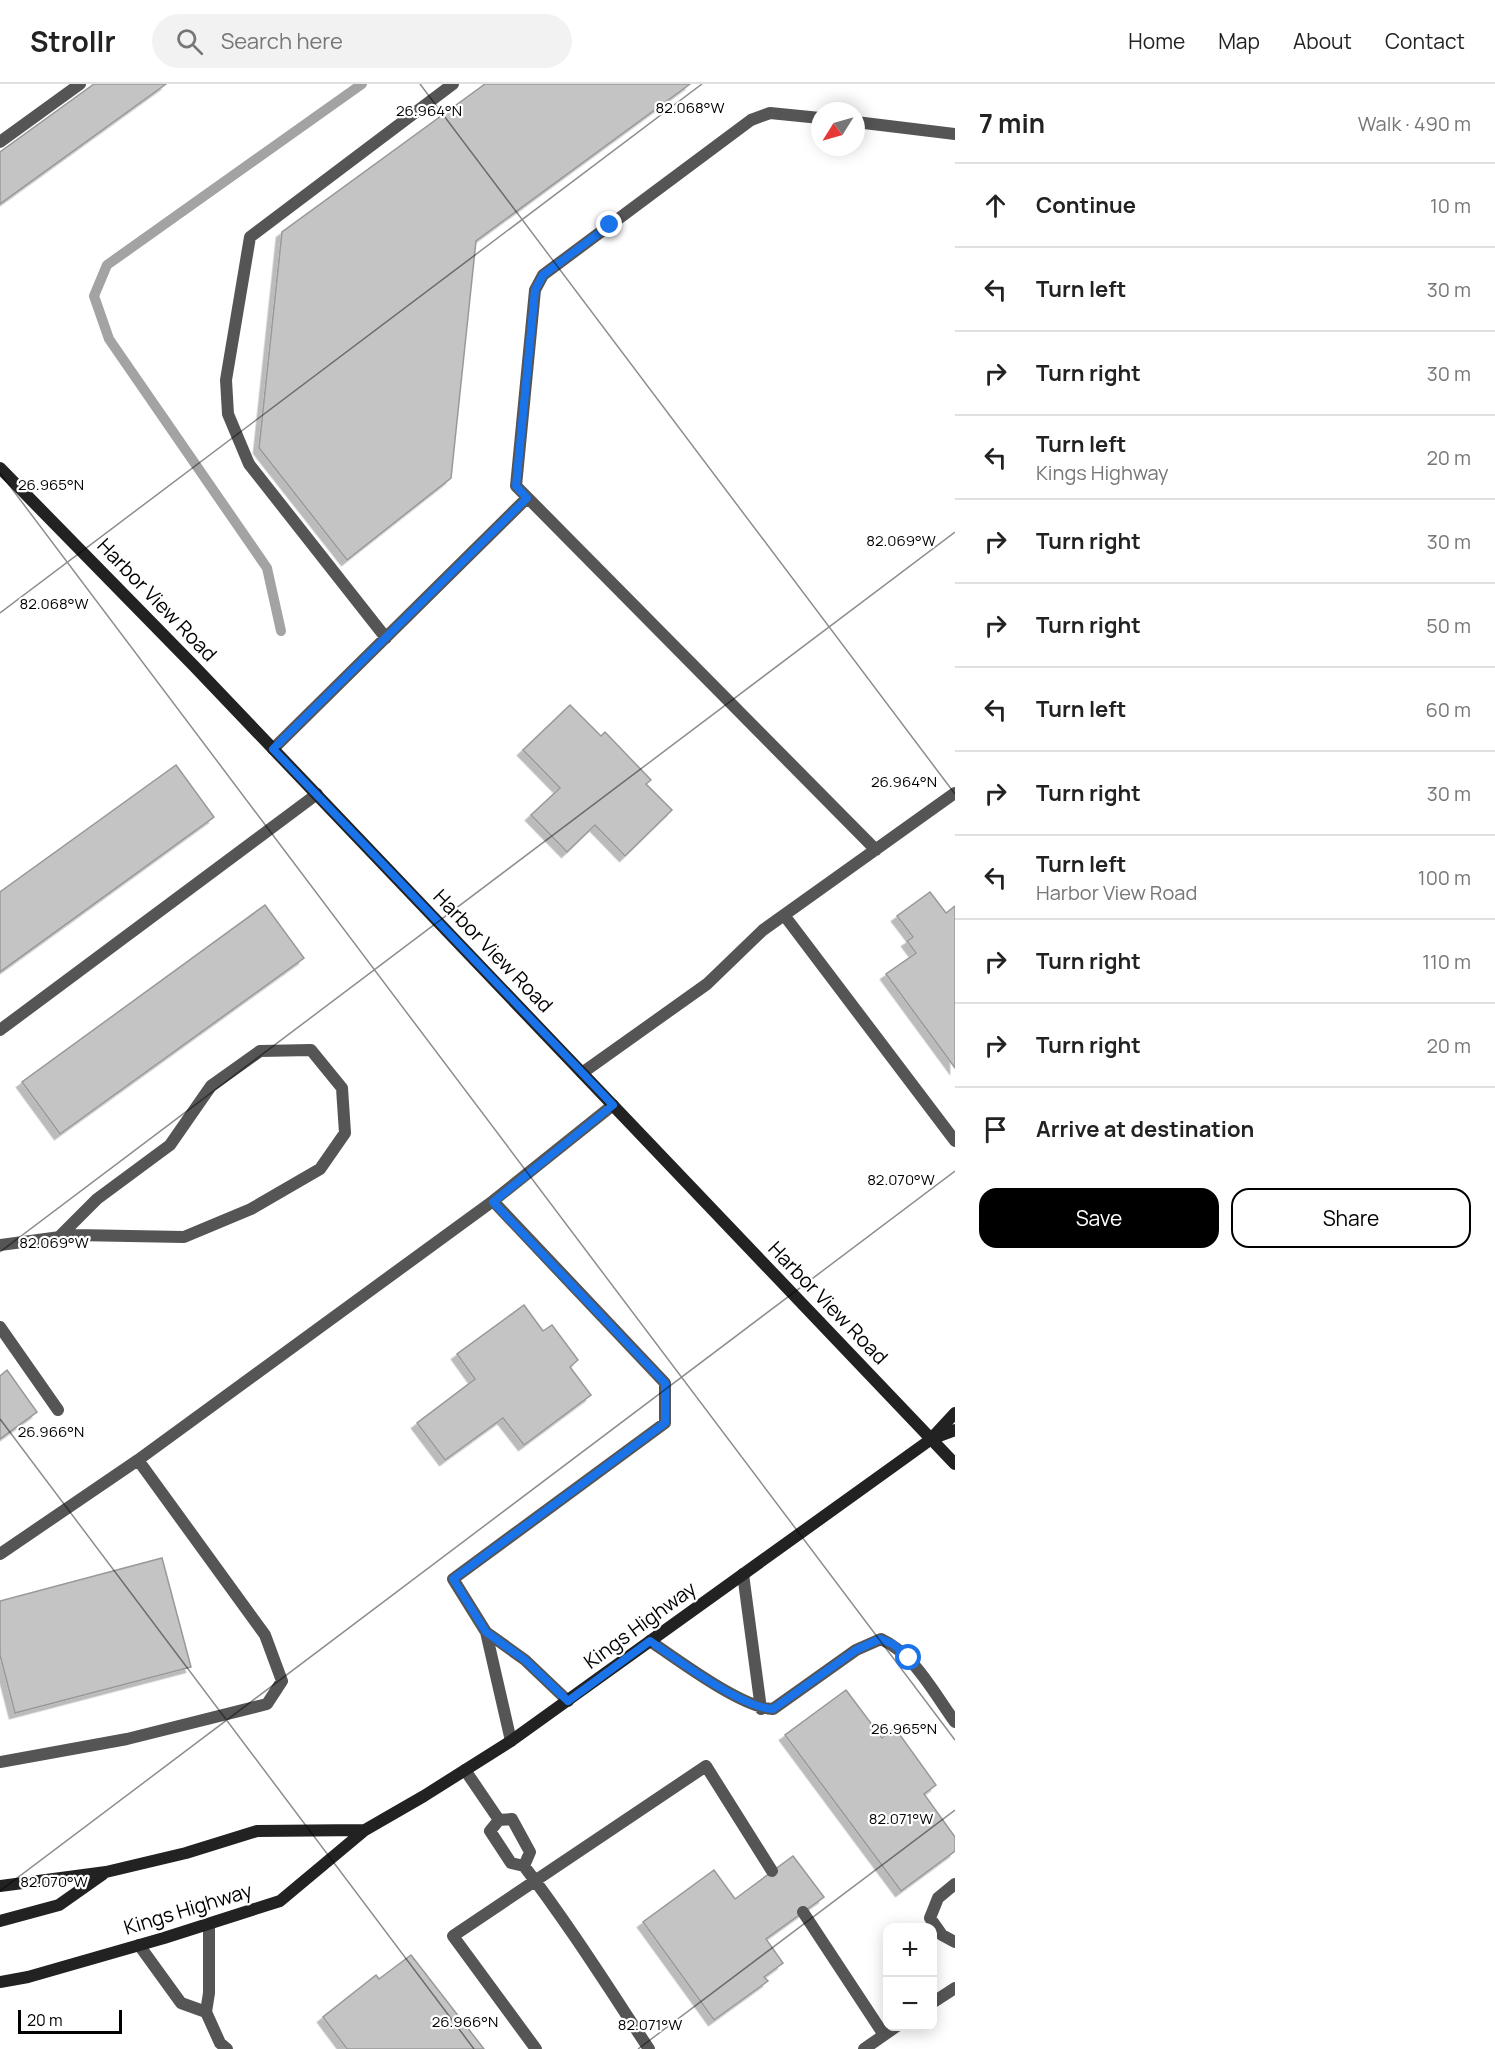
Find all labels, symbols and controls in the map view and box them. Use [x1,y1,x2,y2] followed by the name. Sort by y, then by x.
[152,14,572,68] search box
[30,22,116,60] text: Strollr
[173,25,206,58] icon: search
[221,26,343,56] text: Search here
[1128,27,1185,55] text: Home
[1218,27,1260,55] text: Map
[1293,27,1352,55] text: About
[1385,27,1465,55] text: Contact
[655,97,725,118] text: 82.068°W
[396,100,462,121] text: 26.964°N
[811,102,865,156] north arrow
[979,105,1045,141] text: 7 min
[1358,110,1471,137] text: Walk · 490 m
[979,189,1012,222] icon: ahead
[1036,190,1136,220] text: Continue
[1430,192,1471,219] text: 10 m
[596,211,622,237] route end
[979,273,1012,306] icon: left
[1036,274,1126,304] text: Turn left
[1427,276,1471,303] text: 30 m
[979,357,1012,390] icon: right
[1036,358,1141,388] text: Turn right
[1427,360,1471,387] text: 30 m
[1036,429,1126,459] text: Turn left
[979,441,1012,474] icon: left
[1426,444,1471,471] text: 20 m
[1036,459,1169,486] text: Kings Highway
[18,474,84,495] text: 26.965°N
[979,525,1012,558] icon: right
[1036,526,1141,556] text: Turn right
[1427,528,1471,555] text: 30 m
[866,530,936,551] text: 82.069°W
[92,532,223,667] street label: Harbor View Road
[19,593,89,614] text: 82.068°W
[979,609,1012,642] icon: right
[1036,610,1141,640] text: Turn right
[1426,612,1471,639] text: 50 m
[979,693,1012,726] icon: left
[1036,694,1126,724] text: Turn left
[1425,696,1471,723] text: 60 m
[871,771,937,792] text: 26.964°N
[979,777,1012,810] icon: right
[1036,778,1141,808] text: Turn right
[1427,780,1471,807] text: 30 m
[1036,849,1126,879] text: Turn left
[979,861,1012,894] icon: left
[1418,864,1471,891] text: 100 m
[1036,879,1197,906] text: Harbor View Road
[428,883,559,1018] street label: Harbor View Road
[979,945,1012,978] icon: right
[1036,946,1141,976] text: Turn right
[1422,948,1471,975] text: 110 m
[979,1029,1012,1062] icon: right
[1036,1030,1141,1060] text: Turn right
[1426,1032,1471,1059] text: 20 m
[979,1113,1012,1146] icon: arrive
[1036,1114,1254,1144] text: Arrive at destination
[867,1169,935,1190] text: 82.070°W
[979,1188,1219,1248] button: Save
[1231,1188,1471,1248] button: Share
[19,1232,89,1253] text: 82.069°W
[763,1235,894,1370] street label: Harbor View Road
[18,1421,84,1442] text: 26.966°N
[578,1574,702,1675] street label: Kings Highway
[895,1644,921,1670] route start
[871,1718,937,1739] text: 26.965°N
[869,1808,933,1829] text: 82.071°W
[20,1871,88,1892] text: 82.070°W
[120,1876,256,1941] street label: Kings Highway
[883,1923,937,2031] map controls
[883,1923,937,1977] button: +
[883,1977,937,2031] button: −
[18,2007,122,2034] scale bar
[27,2009,63,2031] text: 20 m
[432,2011,498,2032] text: 26.966°N
[618,2014,682,2035] text: 82.071°W

